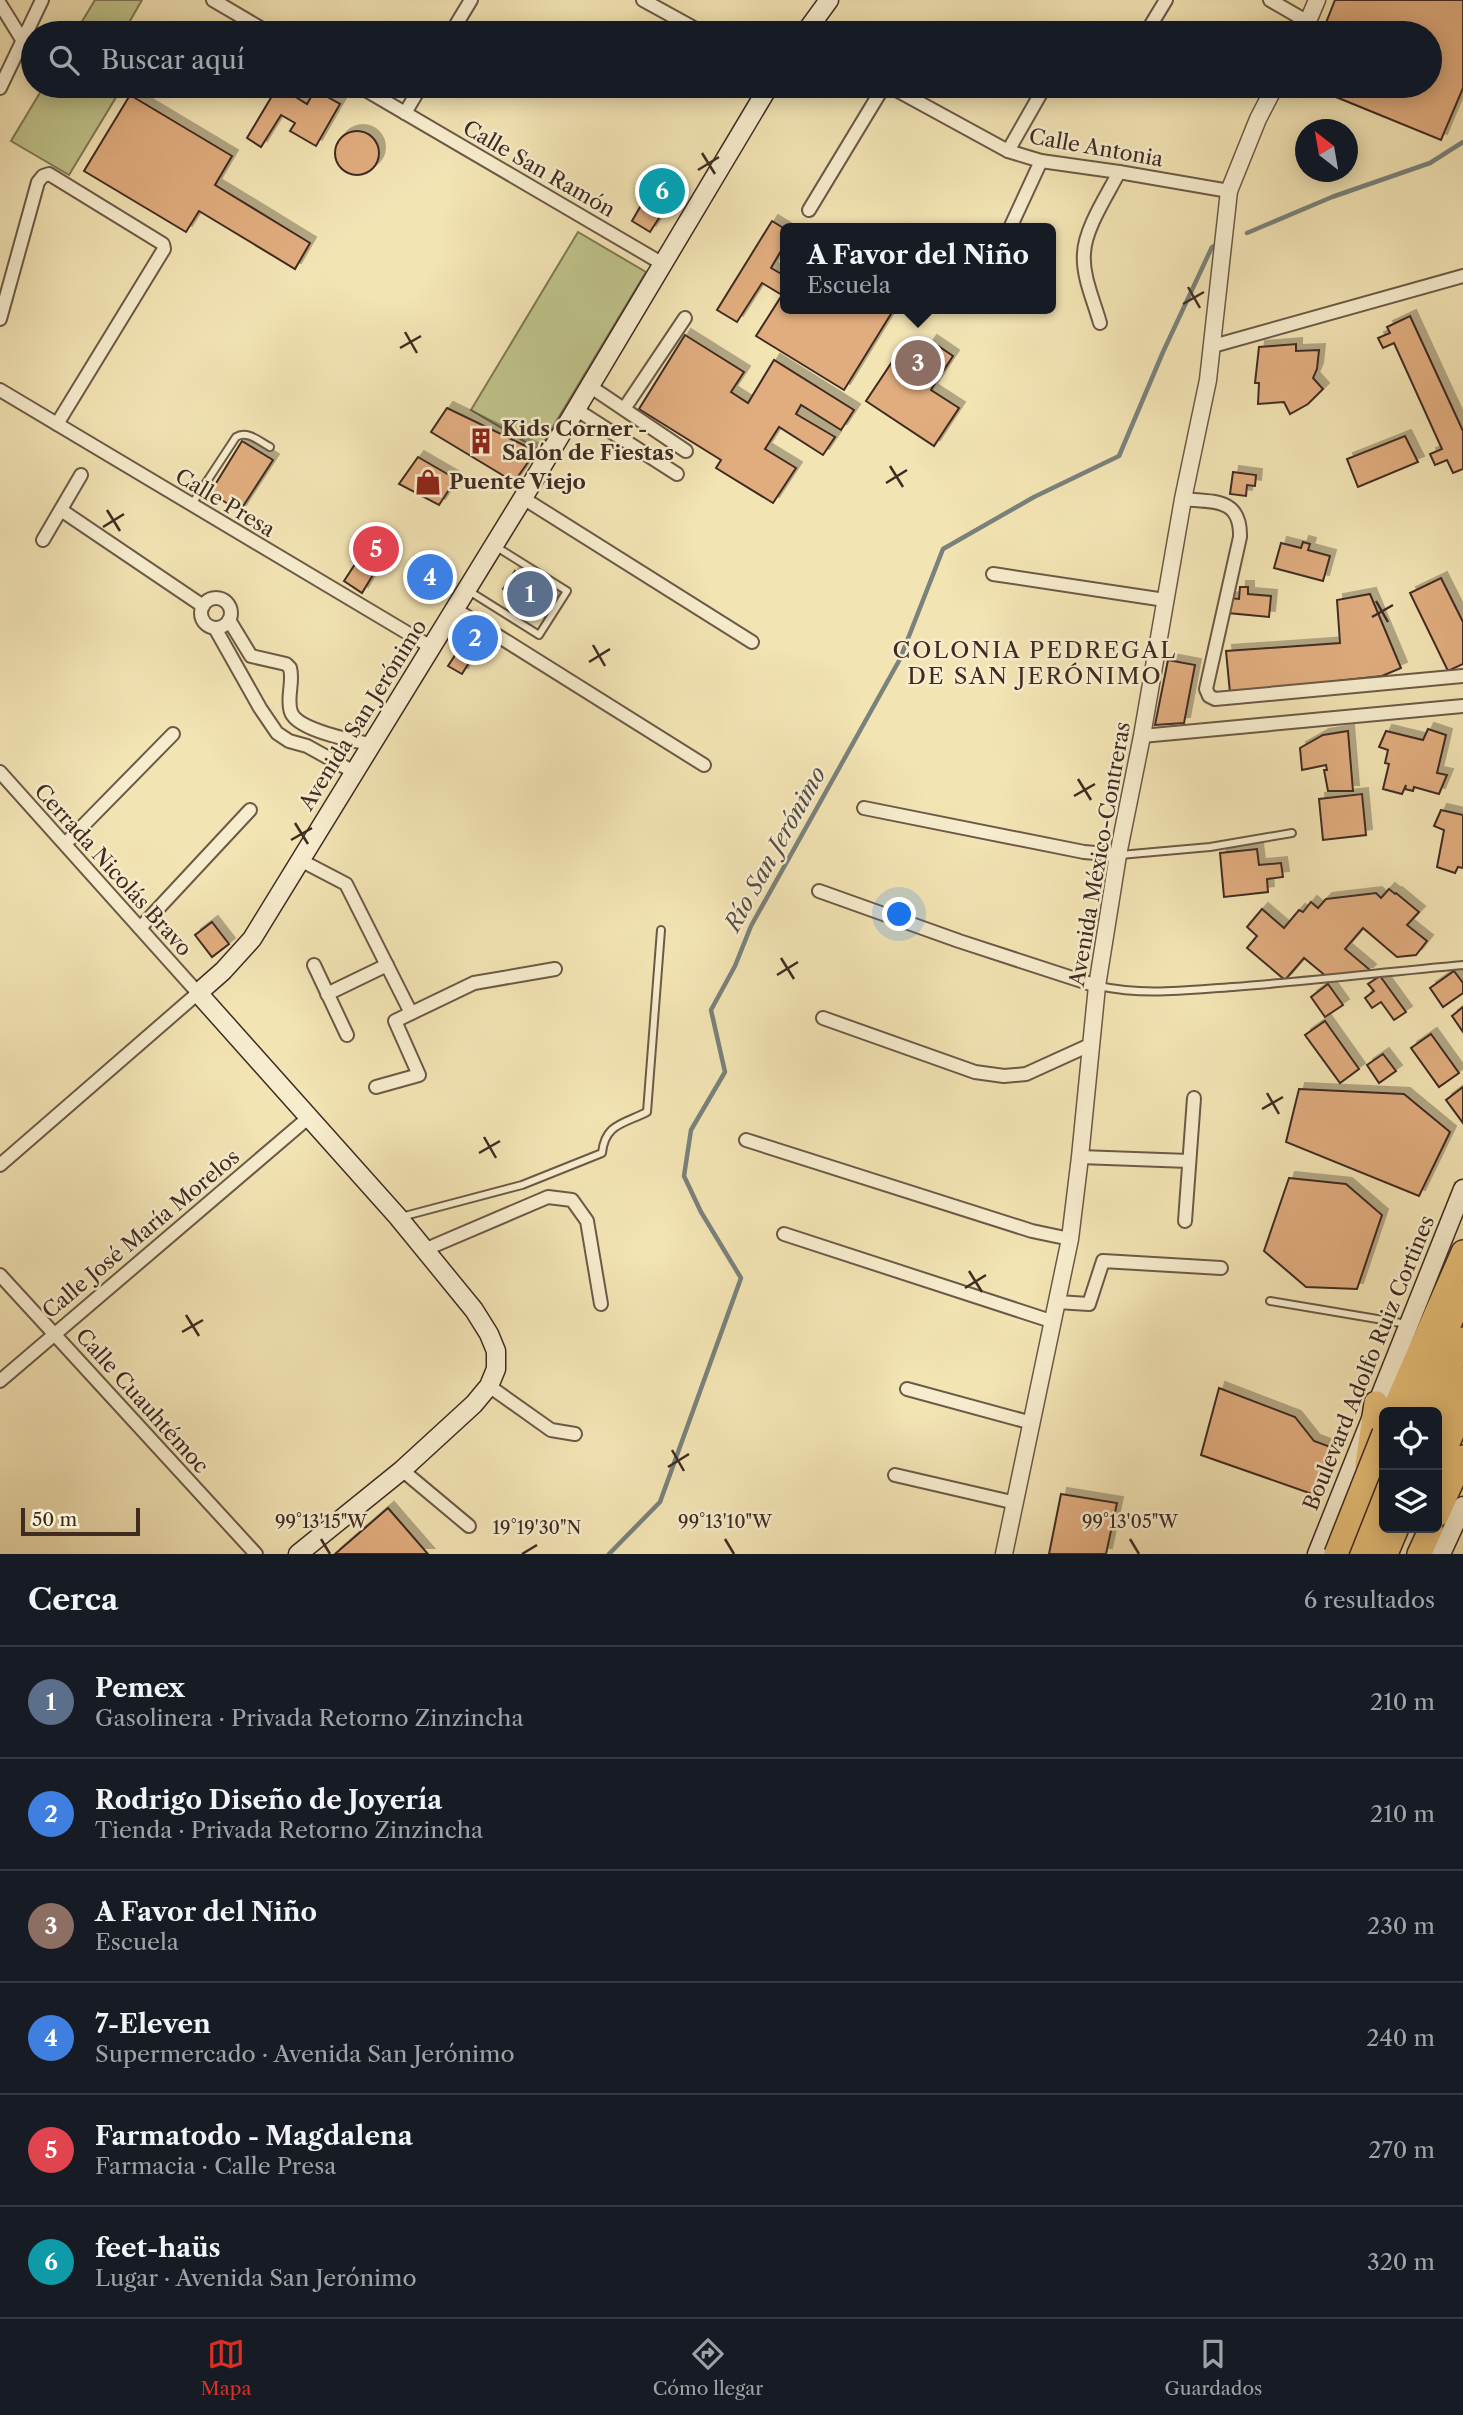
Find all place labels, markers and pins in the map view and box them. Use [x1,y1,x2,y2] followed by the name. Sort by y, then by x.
[639,165,685,217] pin: 6
[895,337,941,389] pin: 3
[502,416,674,465] place label: Kids Corner - Salón de Fiestas
[466,426,496,456] building icon: Kids Corner - Salón de Fiestas
[413,467,443,497] shop icon: Puente Viejo
[449,469,586,494] place label: Puente Viejo
[353,523,399,575] pin: 5
[407,551,453,603] pin: 4
[507,568,553,620] pin: 1
[452,612,498,664] pin: 2

